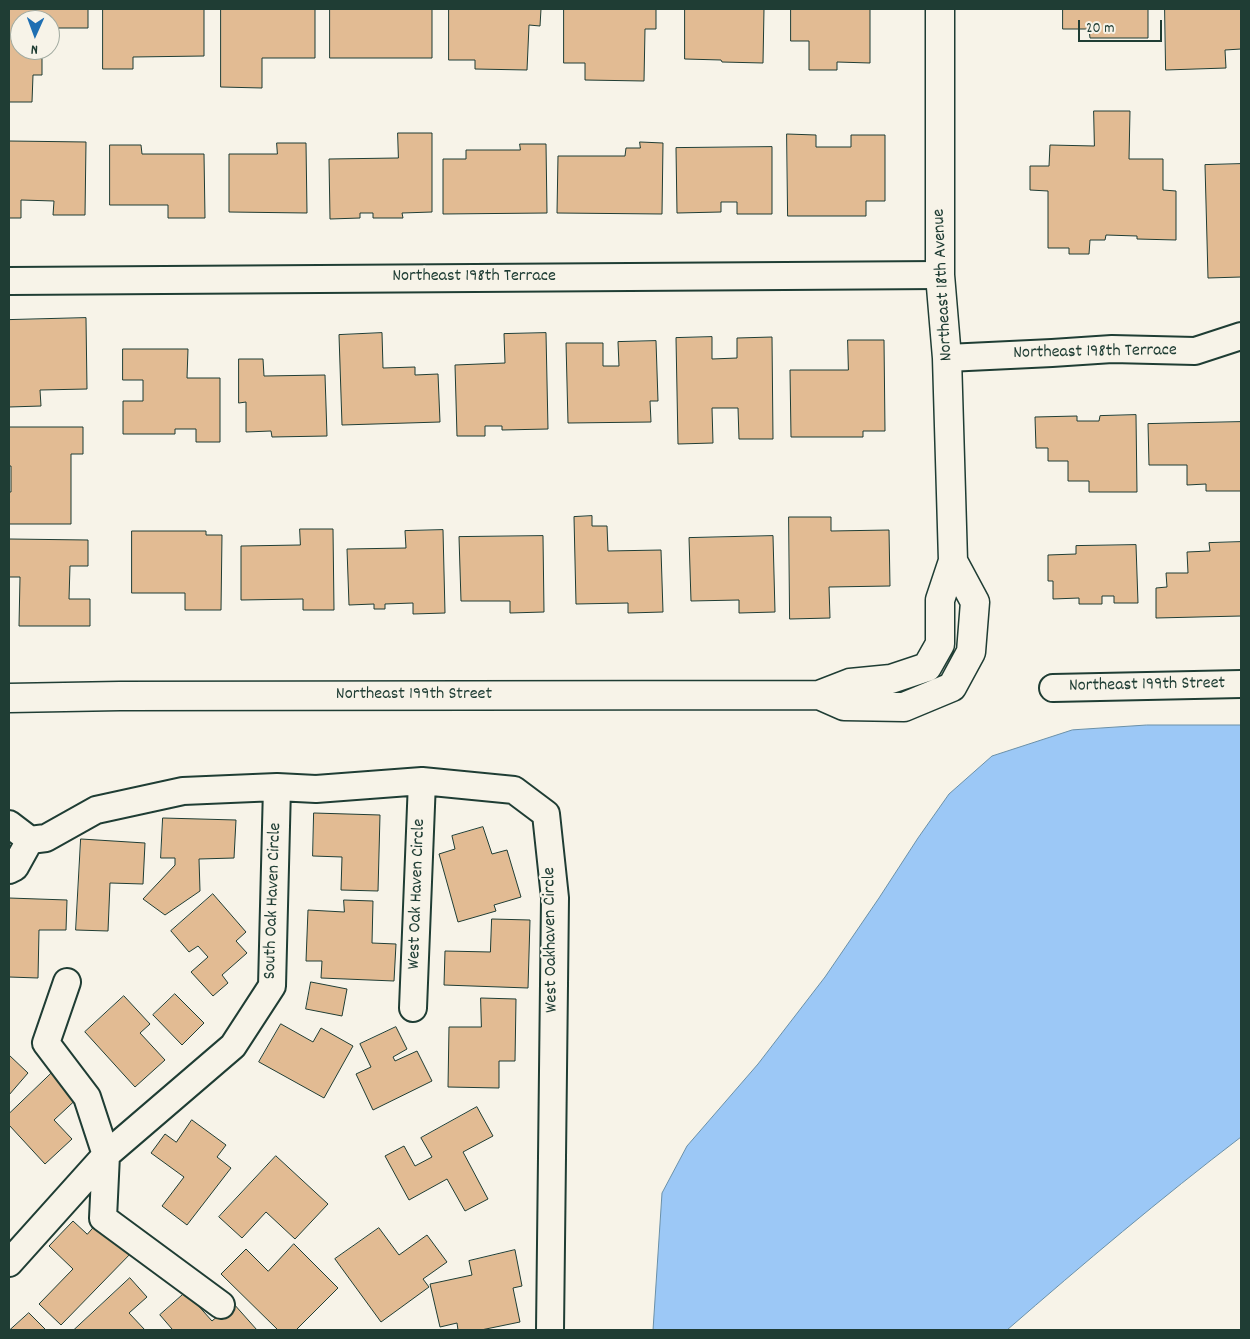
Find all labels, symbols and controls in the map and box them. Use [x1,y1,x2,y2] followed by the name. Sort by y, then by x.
[10,10,60,60] north arrow
[1080,10,1164,42] scale bar
[1086,18,1114,40] text: 20 m
[31,39,38,59] text: N
[929,208,959,362] street label: Northeast 18th Avenue
[392,267,556,289] street label: Northeast 198th Terrace
[1013,341,1177,365] street label: Northeast 198th Terrace
[1069,674,1225,698] street label: Northeast 199th Street
[336,685,492,707] street label: Northeast 199th Street
[405,818,431,970] street label: West Oak Haven Circle
[260,822,288,980] street label: South Oak Haven Circle
[540,867,564,1013] street label: West Oakhaven Circle

